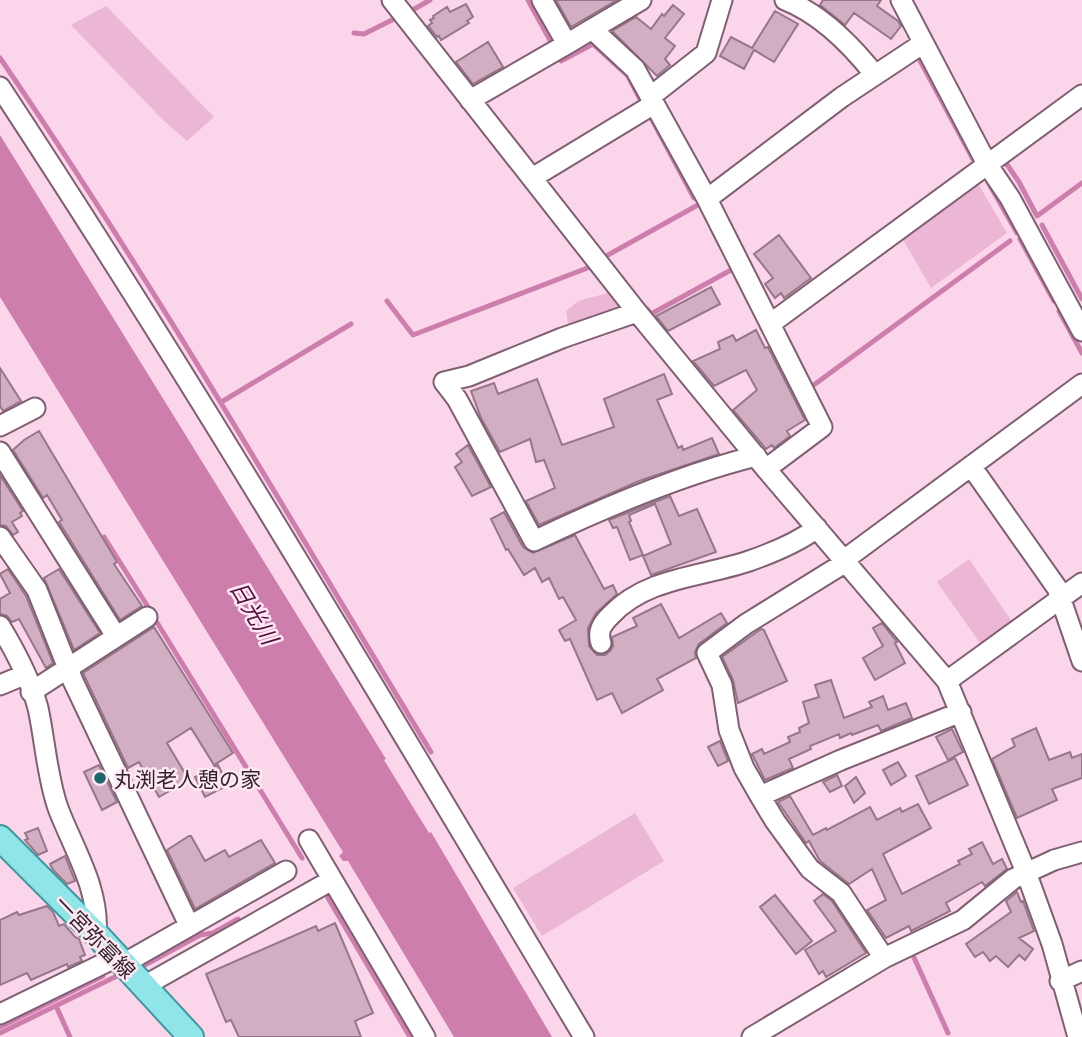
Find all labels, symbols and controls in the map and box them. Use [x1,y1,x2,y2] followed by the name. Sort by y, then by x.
[224,574,288,652] water label: 日光川
[114,764,261,792] place label: 丸渕老人憩の家
[92,770,108,786] marker: 丸渕老人憩の家
[49,889,143,983] street label: 一宮弥富線

